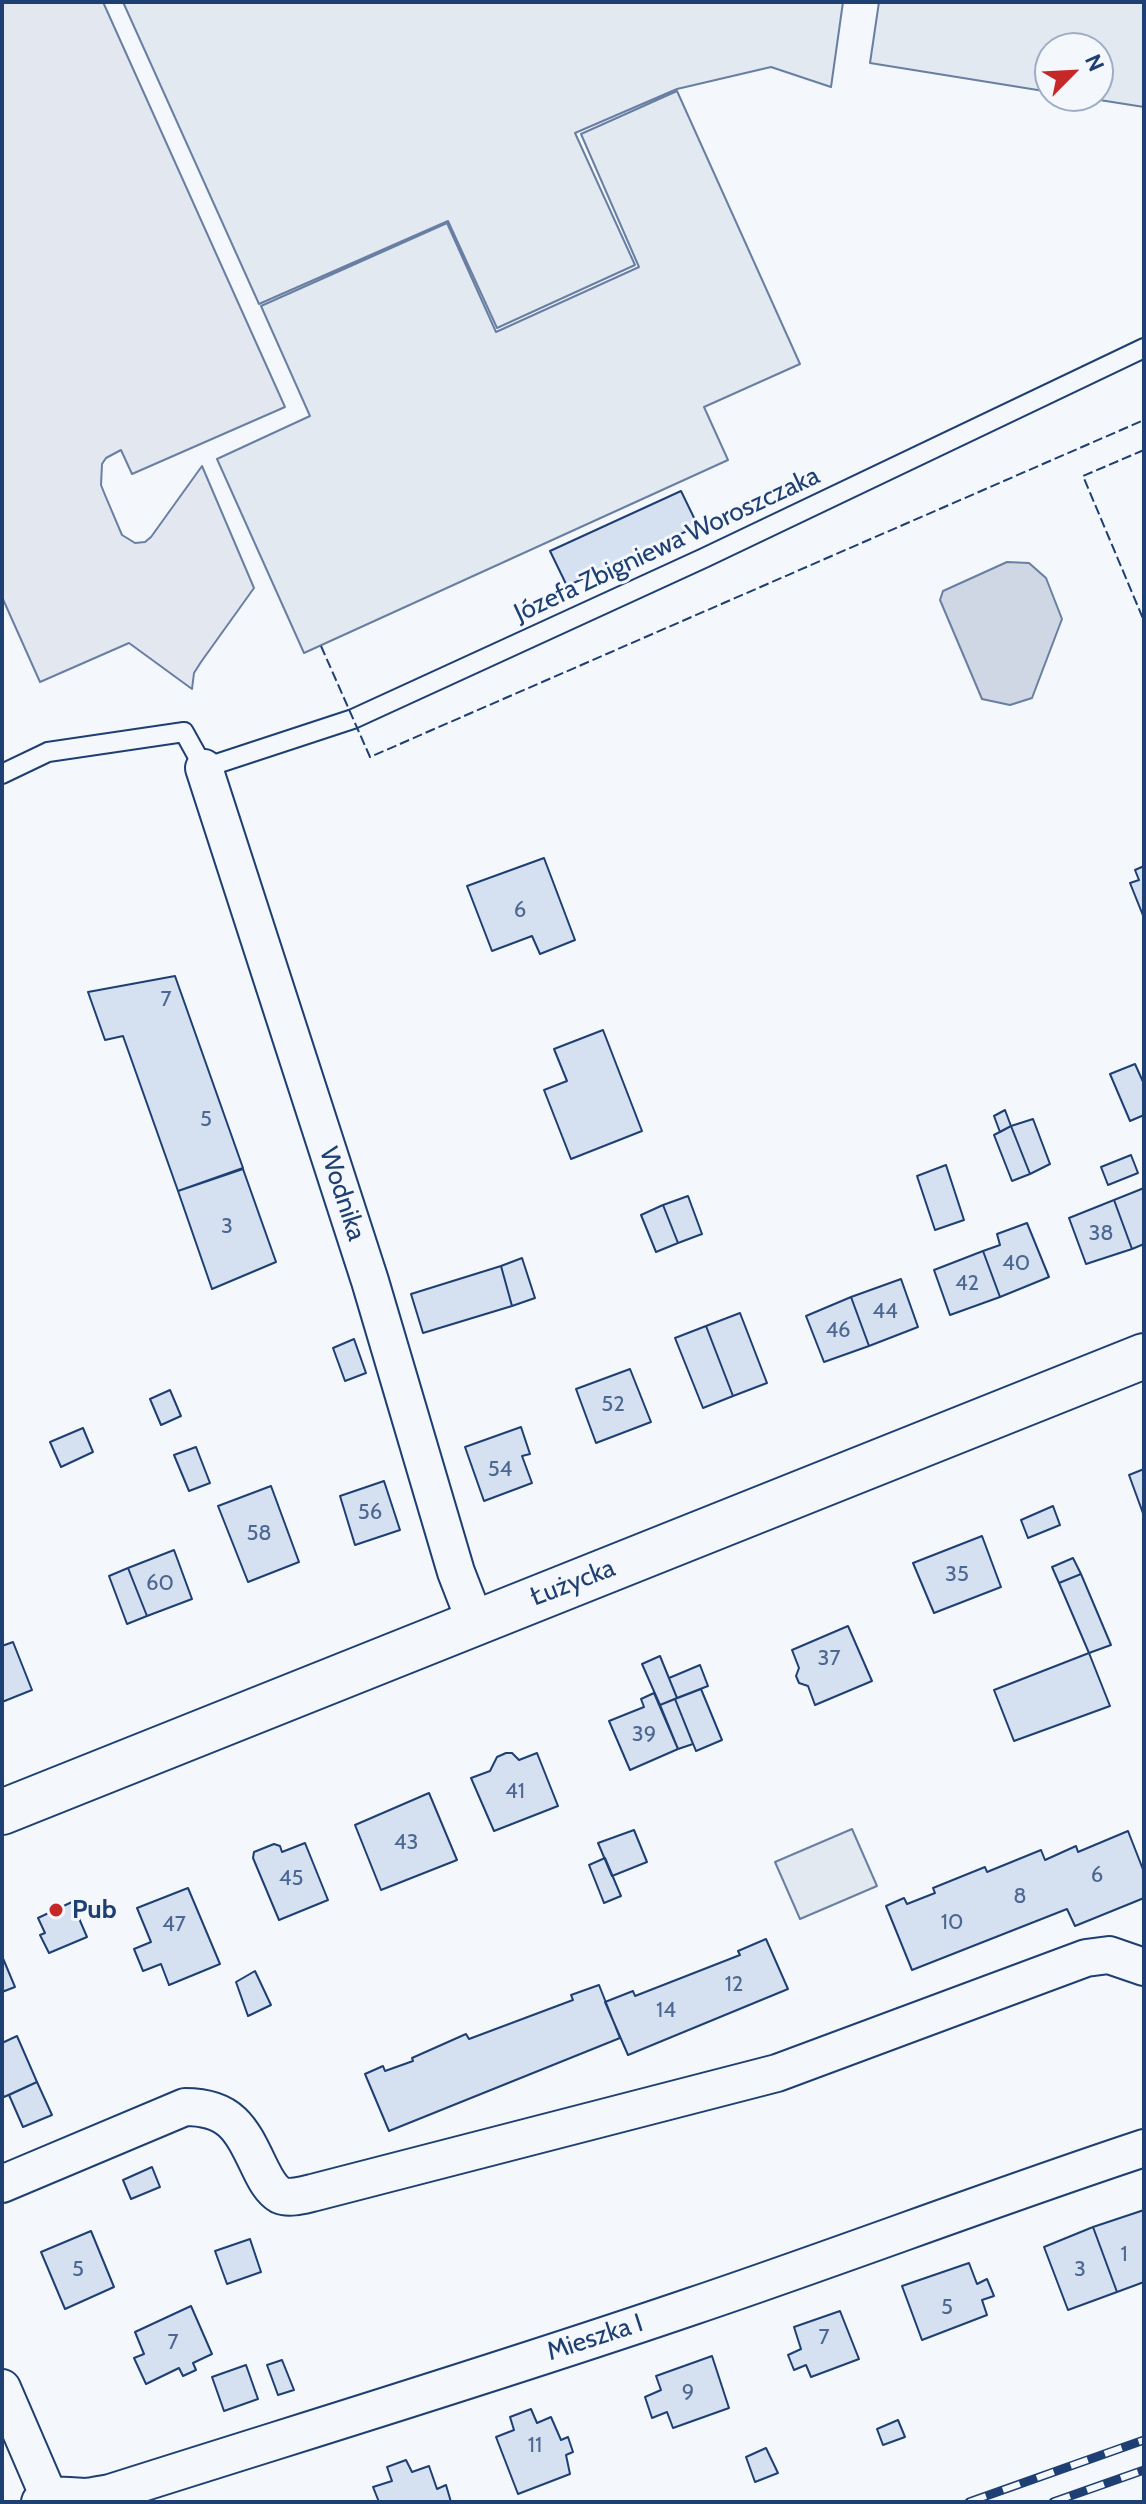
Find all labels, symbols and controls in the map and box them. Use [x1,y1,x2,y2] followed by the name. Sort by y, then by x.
[1034,32,1114,112] north arrow
[1079,50,1110,75] text: N
[509,460,825,630] street label: Józefa Zbigniewa Woroszczaka
[514,898,526,924] house number: 6
[160,987,172,1013] house number: 7
[200,1107,212,1133] house number: 5
[312,1143,372,1245] street label: Wodnika
[221,1214,233,1240] house number: 3
[1088,1221,1114,1247] house number: 38
[1002,1251,1030,1277] house number: 40
[955,1271,979,1297] house number: 42
[872,1299,898,1325] house number: 44
[825,1318,851,1344] house number: 46
[601,1392,625,1418] house number: 52
[488,1457,512,1483] house number: 54
[358,1500,382,1526] house number: 56
[246,1521,272,1547] house number: 58
[527,1553,619,1613] street label: Łużycka
[945,1562,969,1588] house number: 35
[146,1571,174,1597] house number: 60
[818,1646,840,1672] house number: 37
[632,1722,656,1748] house number: 39
[505,1779,525,1805] house number: 41
[394,1830,418,1856] house number: 43
[1091,1863,1103,1889] house number: 6
[279,1866,303,1892] house number: 45
[1013,1884,1027,1910] house number: 8
[72,1894,117,1926] place label: Pub
[47,1901,65,1919] marker: Pub
[941,1910,963,1936] house number: 10
[162,1912,186,1938] house number: 47
[725,1972,743,1998] house number: 12
[656,1998,676,2024] house number: 14
[1120,2242,1128,2268] house number: 1
[72,2257,84,2283] house number: 5
[1074,2257,1086,2283] house number: 3
[941,2295,953,2321] house number: 5
[543,2308,647,2368] street label: Mieszka I
[818,2325,830,2351] house number: 7
[167,2330,179,2356] house number: 7
[682,2380,694,2406] house number: 9
[528,2433,542,2459] house number: 11

